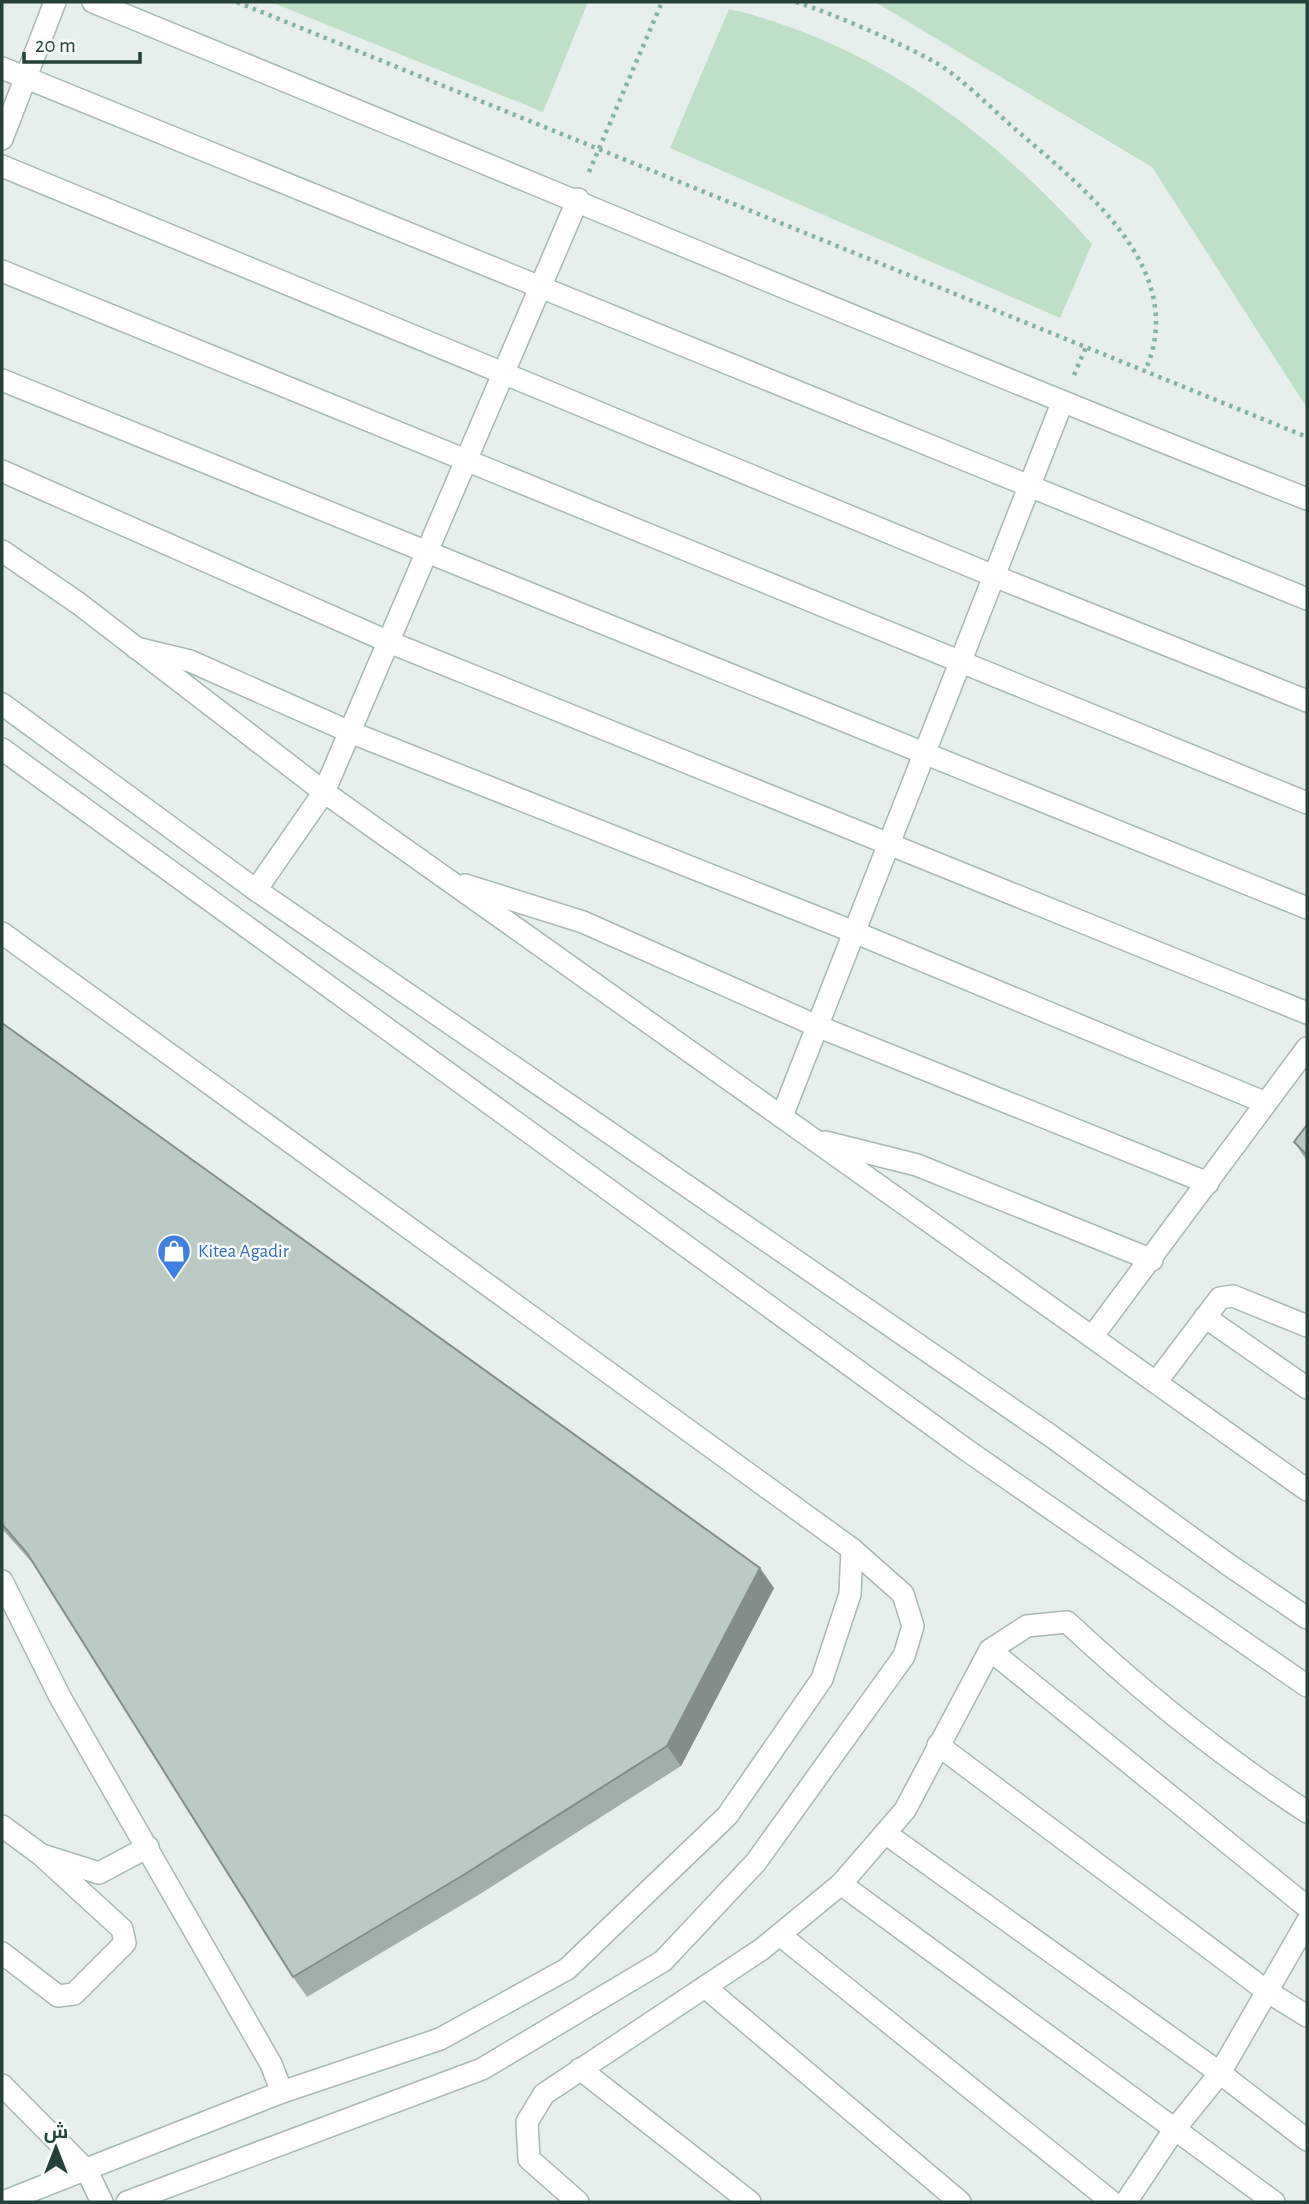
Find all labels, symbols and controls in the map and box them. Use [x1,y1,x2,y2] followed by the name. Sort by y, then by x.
[24,21,140,65] scale bar
[35,35,76,56] text: 20 m
[155,1232,193,1281] shop icon: Kitea Agadir
[198,1242,289,1261] place label: Kitea Agadir
[21,2113,91,2183] north arrow
[44,2122,68,2143] text: ش

